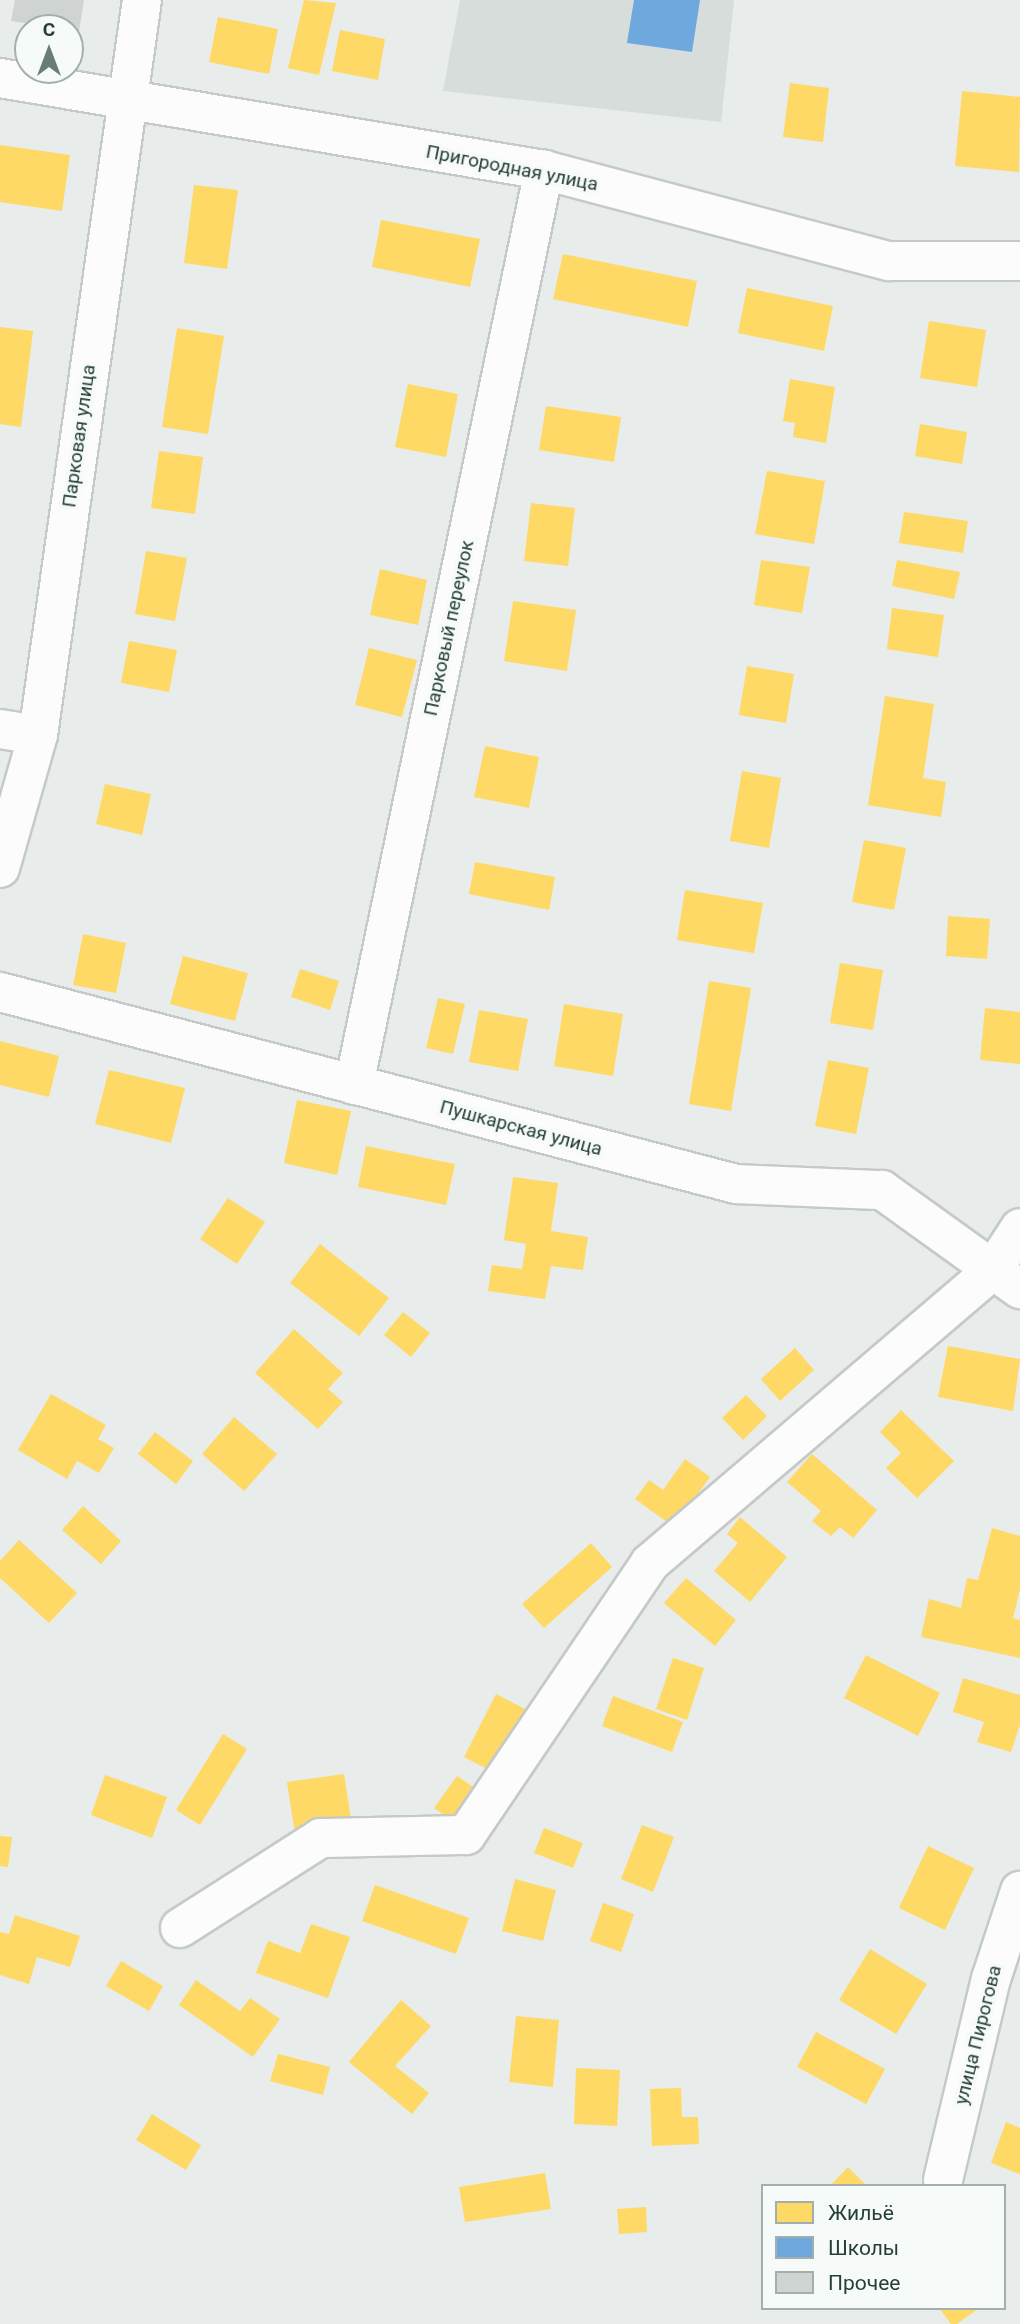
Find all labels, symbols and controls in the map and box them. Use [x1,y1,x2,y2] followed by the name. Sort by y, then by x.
[14,14,84,84] north arrow
[43,18,55,41] text: С
[424,140,600,196] street label: Пригородная улица
[58,363,100,509] street label: Парковая улица
[419,538,479,718] street label: Парковый переулок
[437,1095,605,1161] street label: Пушкарская улица
[950,1963,1006,2107] street label: улица Пирогова
[761,2184,1006,2310] legend
[828,2201,894,2225] text: Жильё
[828,2236,899,2260] text: Школы
[828,2271,900,2295] text: Прочее

